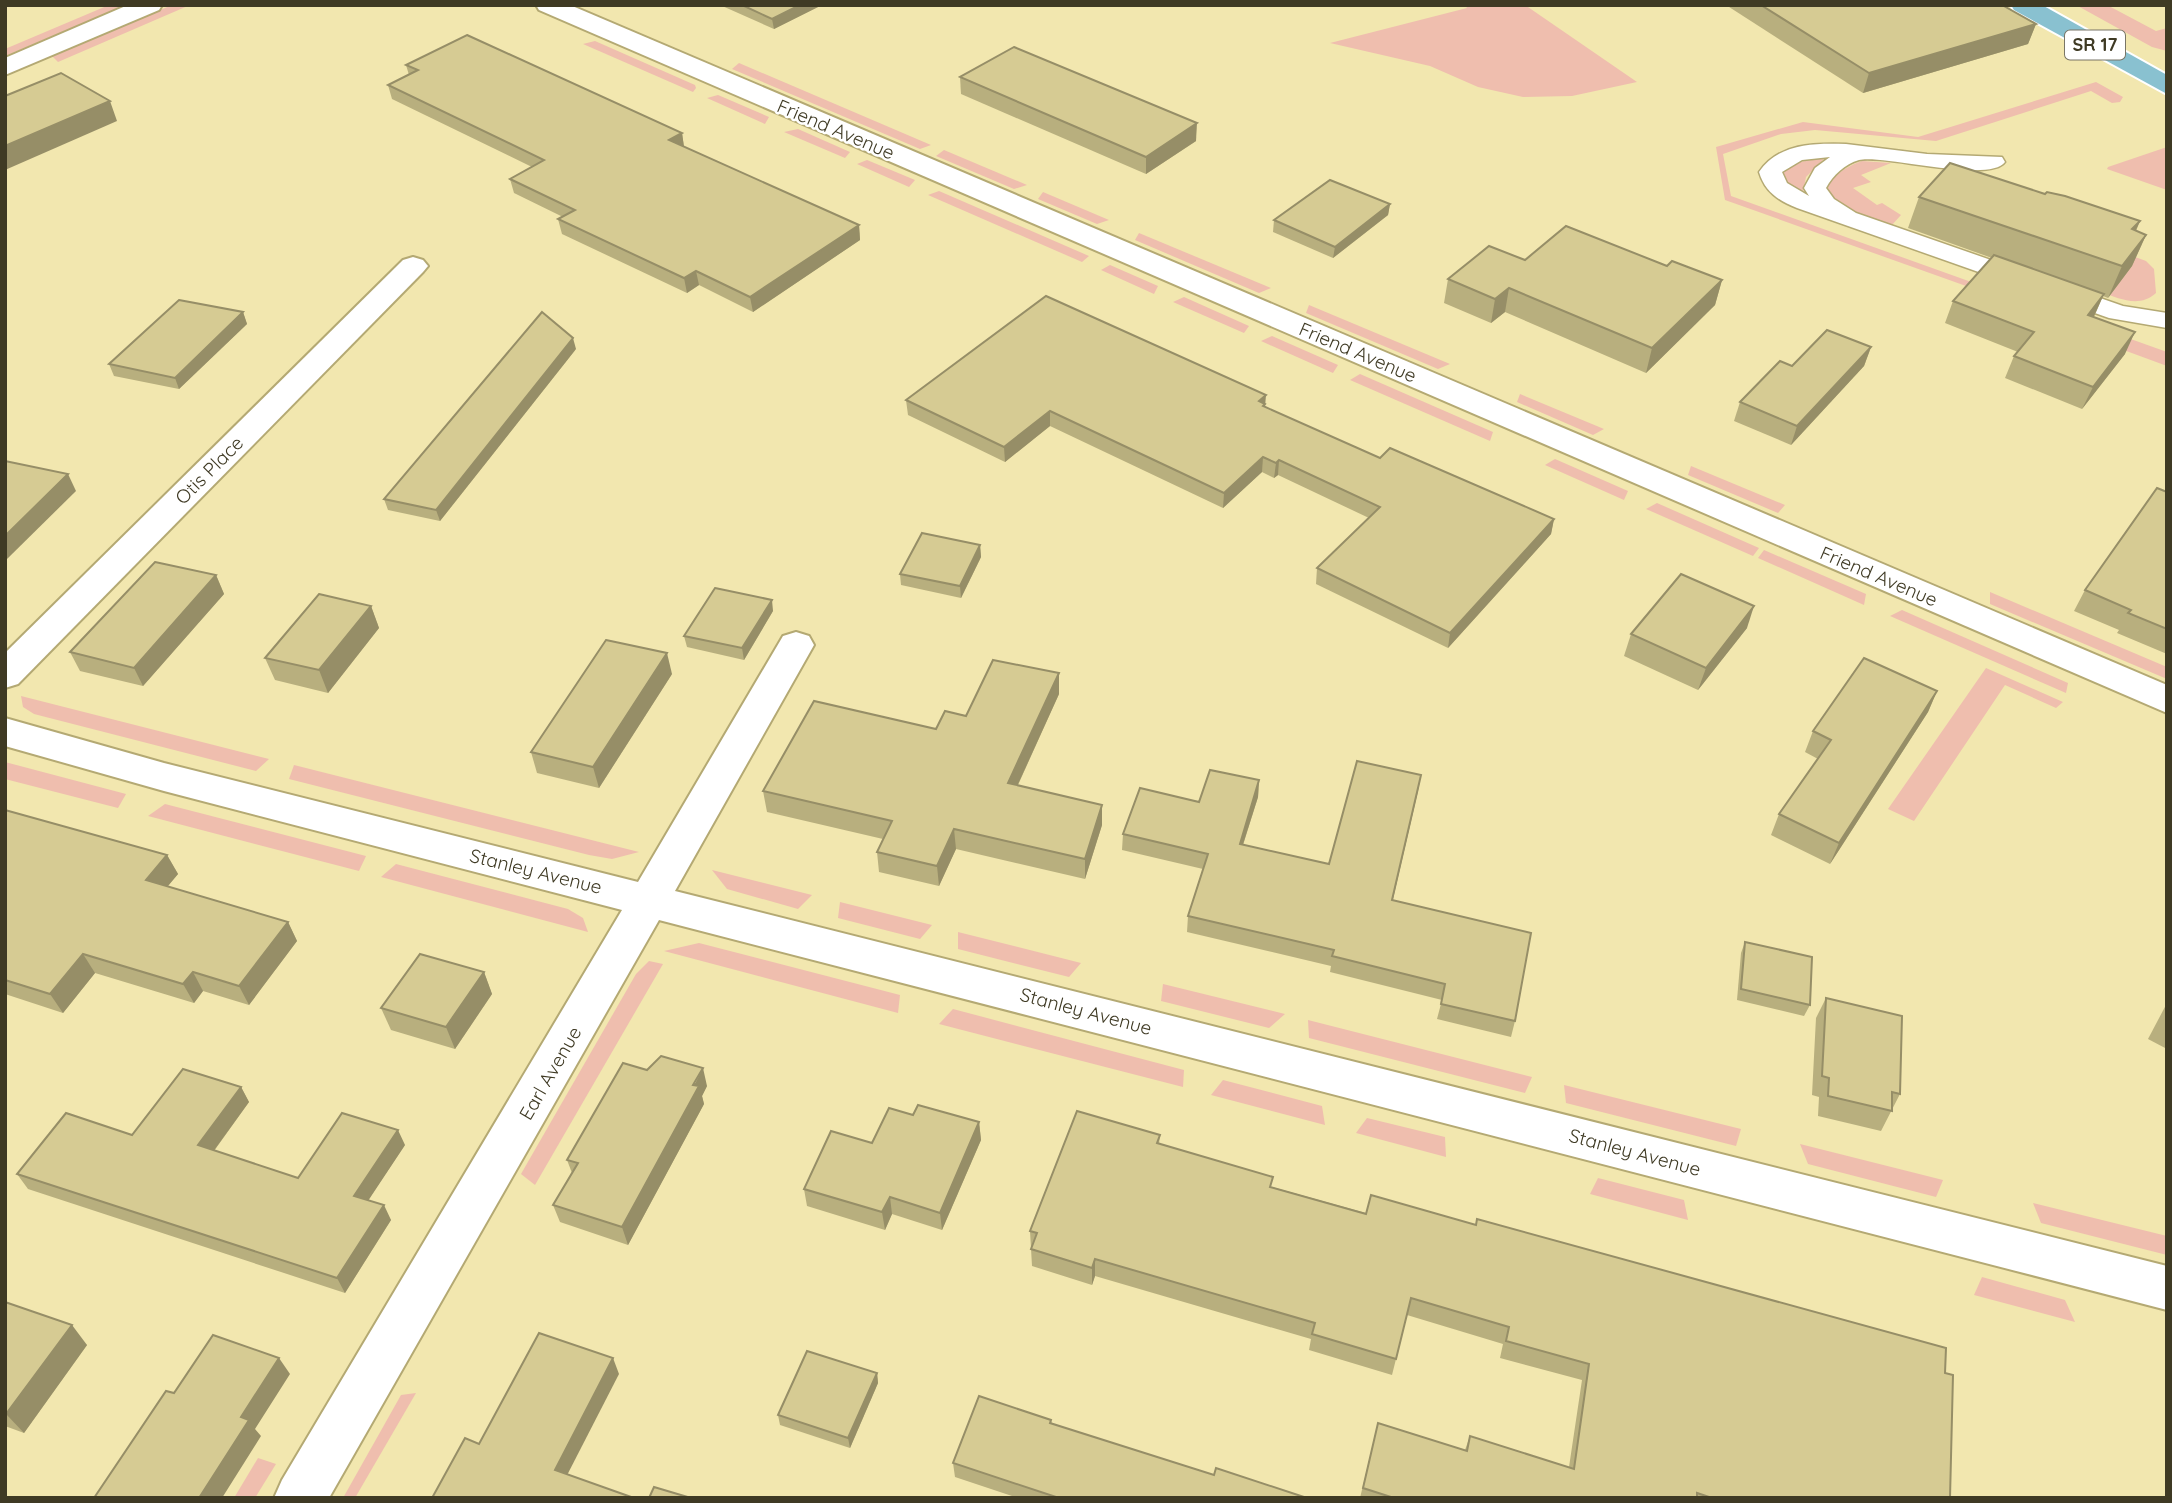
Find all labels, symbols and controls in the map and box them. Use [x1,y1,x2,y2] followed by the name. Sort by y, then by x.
[2065,31,2125,60] road number: SR 17
[774,93,898,165] street label: Friend Avenue
[1296,316,1420,388] street label: Friend Avenue
[170,431,248,509] street label: Otis Place
[1817,540,1941,612] street label: Friend Avenue
[467,843,605,899] street label: Stanley Avenue
[1017,982,1155,1040] street label: Stanley Avenue
[514,1022,586,1124] street label: Earl Avenue
[1566,1123,1704,1181] street label: Stanley Avenue

